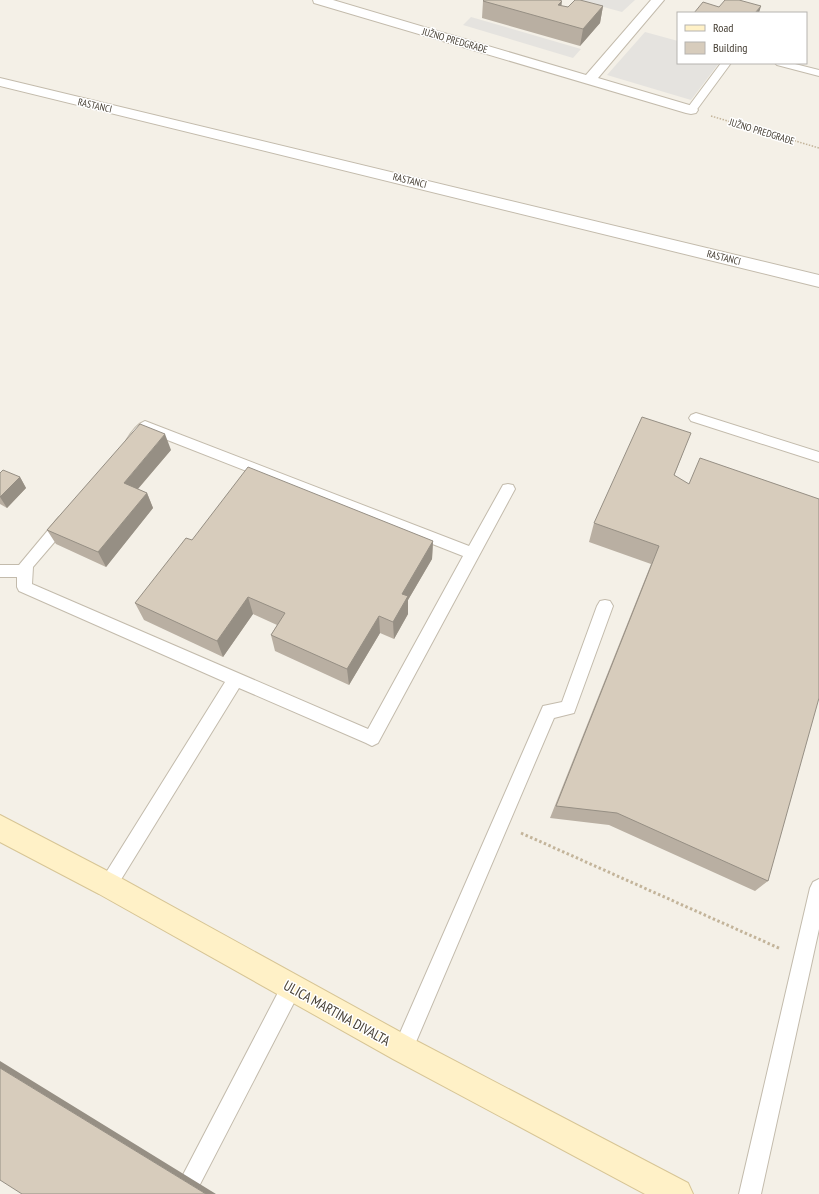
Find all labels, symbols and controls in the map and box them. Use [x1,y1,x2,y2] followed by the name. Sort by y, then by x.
[677,12,807,64] legend
[713,20,733,35] text: Road
[420,25,489,56] street label: JUŽNO PREDGRAĐE
[713,40,748,55] text: Building
[77,95,113,116] street label: RASTANCI
[727,115,796,148] street label: JUŽNO PREDGRAĐE
[392,170,428,191] street label: RASTANCI
[706,247,742,268] street label: RASTANCI
[281,976,394,1050] street label: ULICA MARTINA DIVALTA

